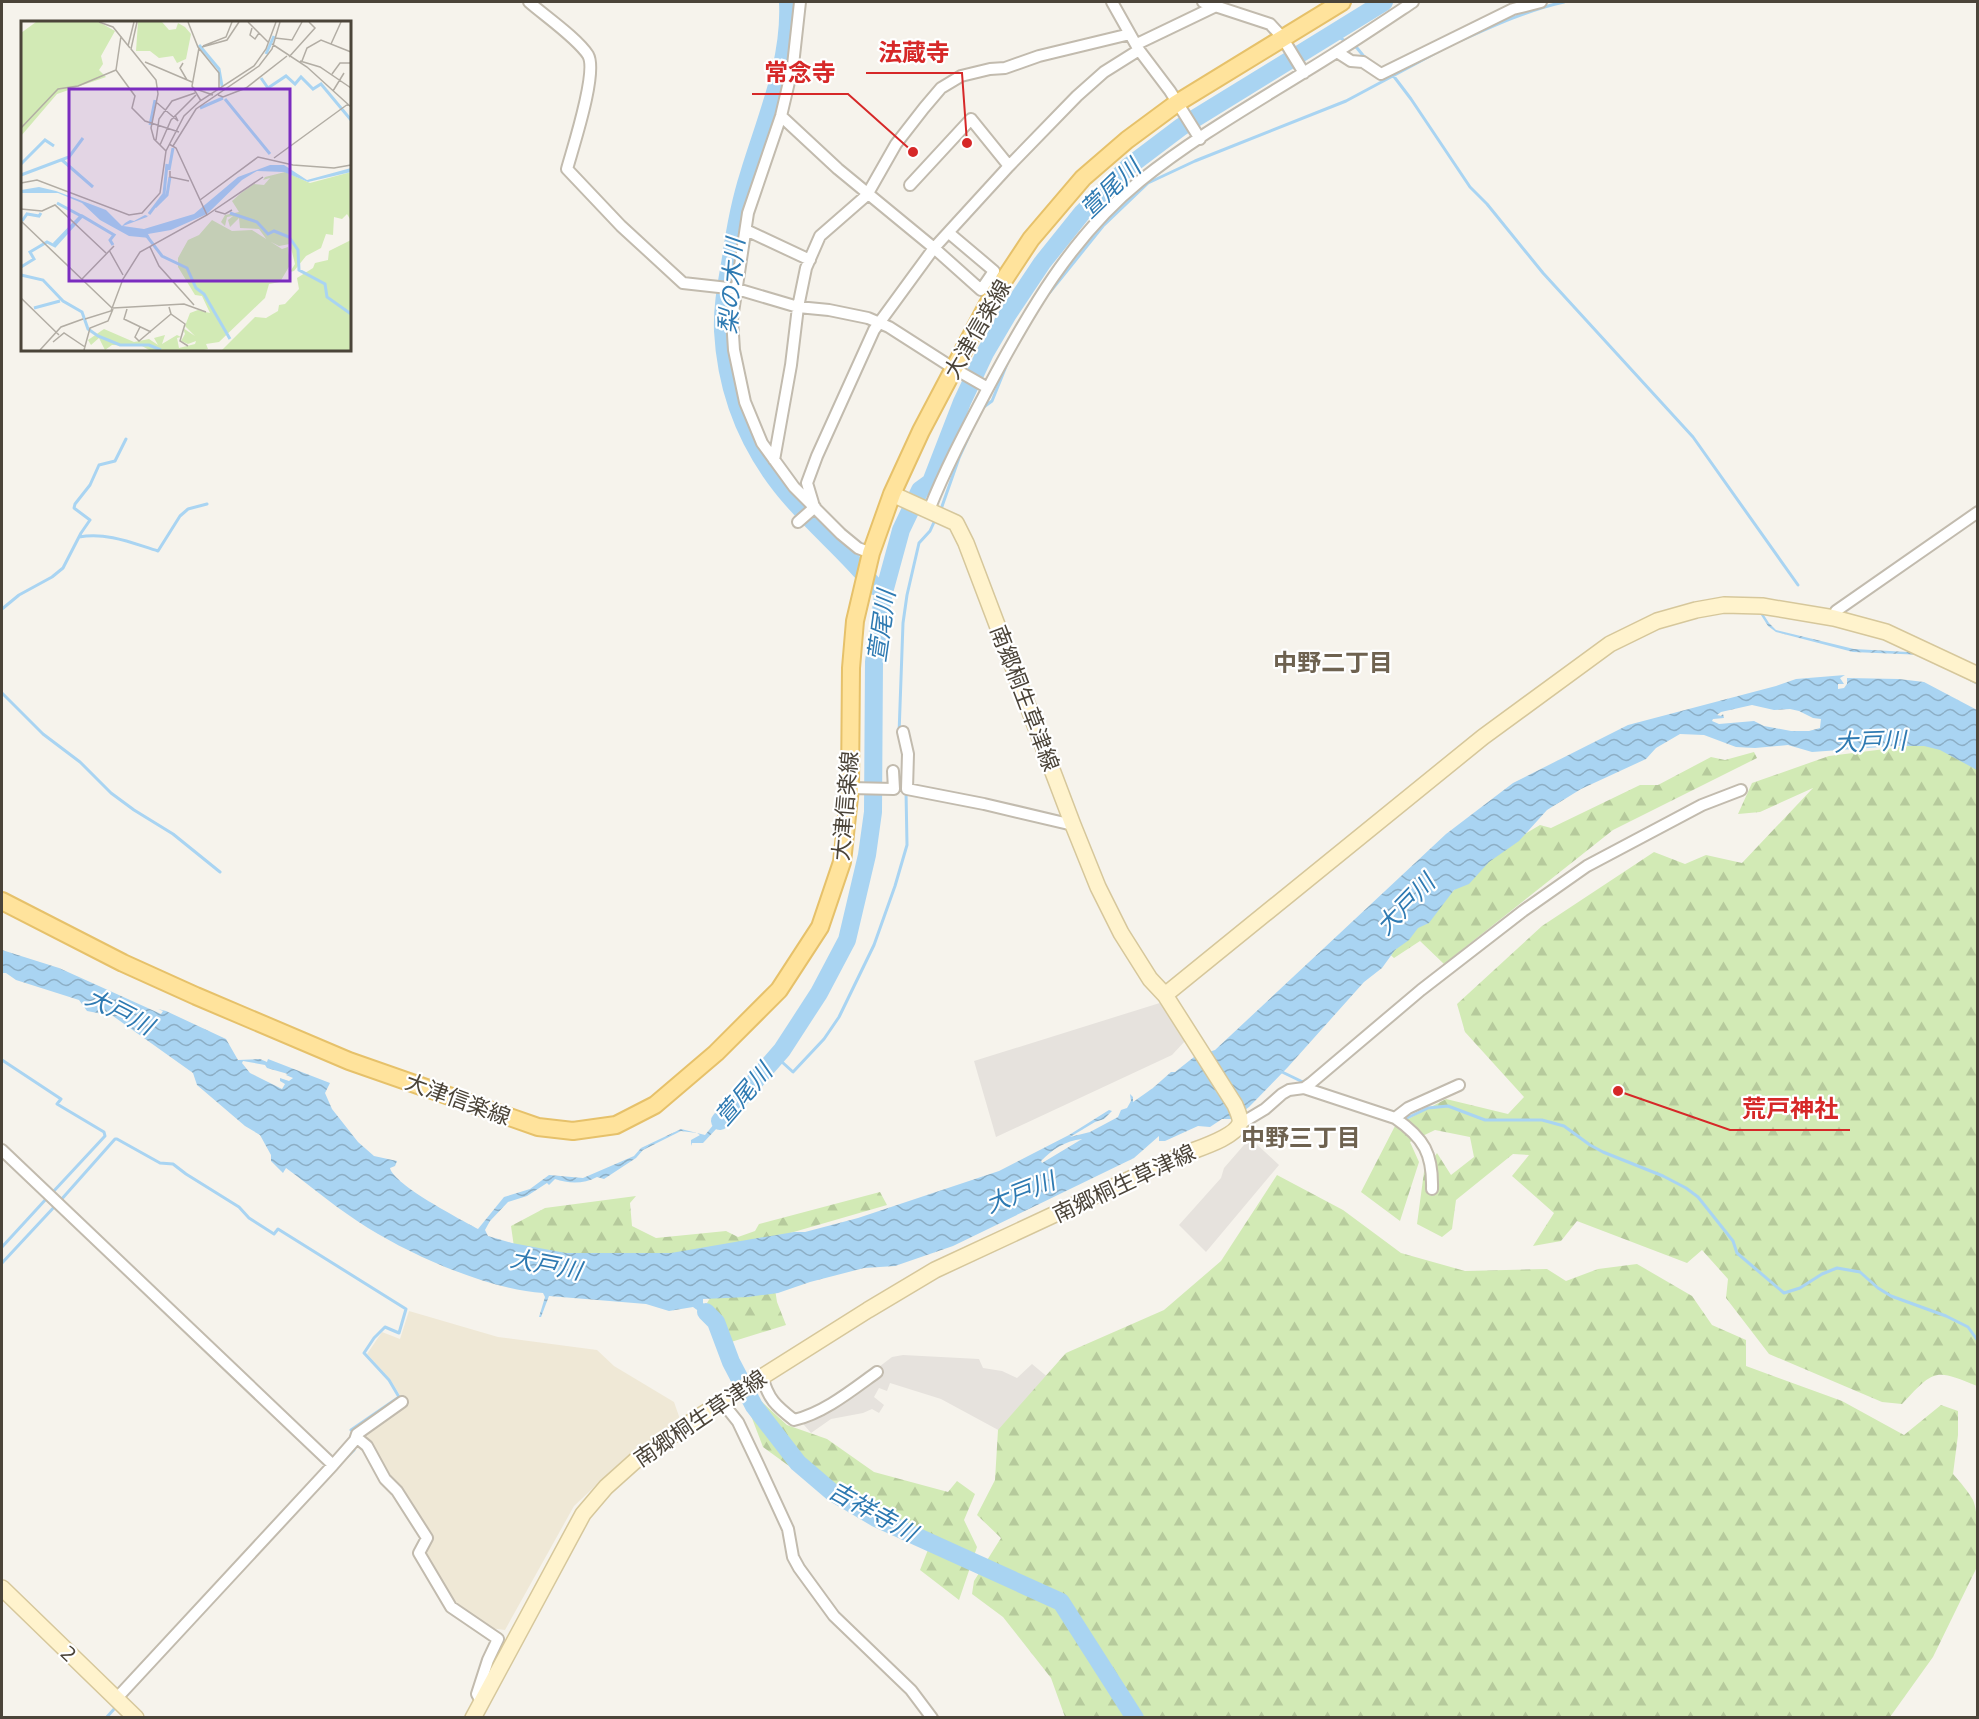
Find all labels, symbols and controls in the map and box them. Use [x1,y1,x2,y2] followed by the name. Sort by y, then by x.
[21,21,351,351] inset map
[866,31,962,73] callout: 法蔵寺
[878,34,950,70] text: 法蔵寺
[752,52,848,94] callout: 常念寺
[764,54,836,90] text: 常念寺
[1072,148,1151,226] water label: 萱尾川
[709,234,753,335] water label: 梨の木川
[935,273,1019,385] street label: 大津信楽線
[858,585,904,664] water label: 萱尾川
[982,620,1068,776] street label: 南郷桐生草津線
[1273,644,1393,680] district label: 中野二丁目
[1833,722,1910,760] water label: 大戸川
[823,750,867,862] street label: 大津信楽線
[1367,863,1445,942] water label: 大戸川
[80,979,163,1045] water label: 大戸川
[706,1053,782,1133] water label: 萱尾川
[400,1064,516,1134] street label: 大津信楽線
[1730,1088,1850,1130] callout: 荒戸神社
[1742,1090,1838,1126] text: 荒戸神社
[1241,1119,1361,1155] district label: 中野三丁目
[1047,1135,1201,1231] street label: 南郷桐生草津線
[980,1161,1063,1222] water label: 大戸川
[507,1239,588,1289] water label: 大戸川
[627,1361,773,1475] street label: 南郷桐生草津線
[822,1472,926,1551] water label: 吉祥寺川
[53,1636,85,1670] street label: 2

